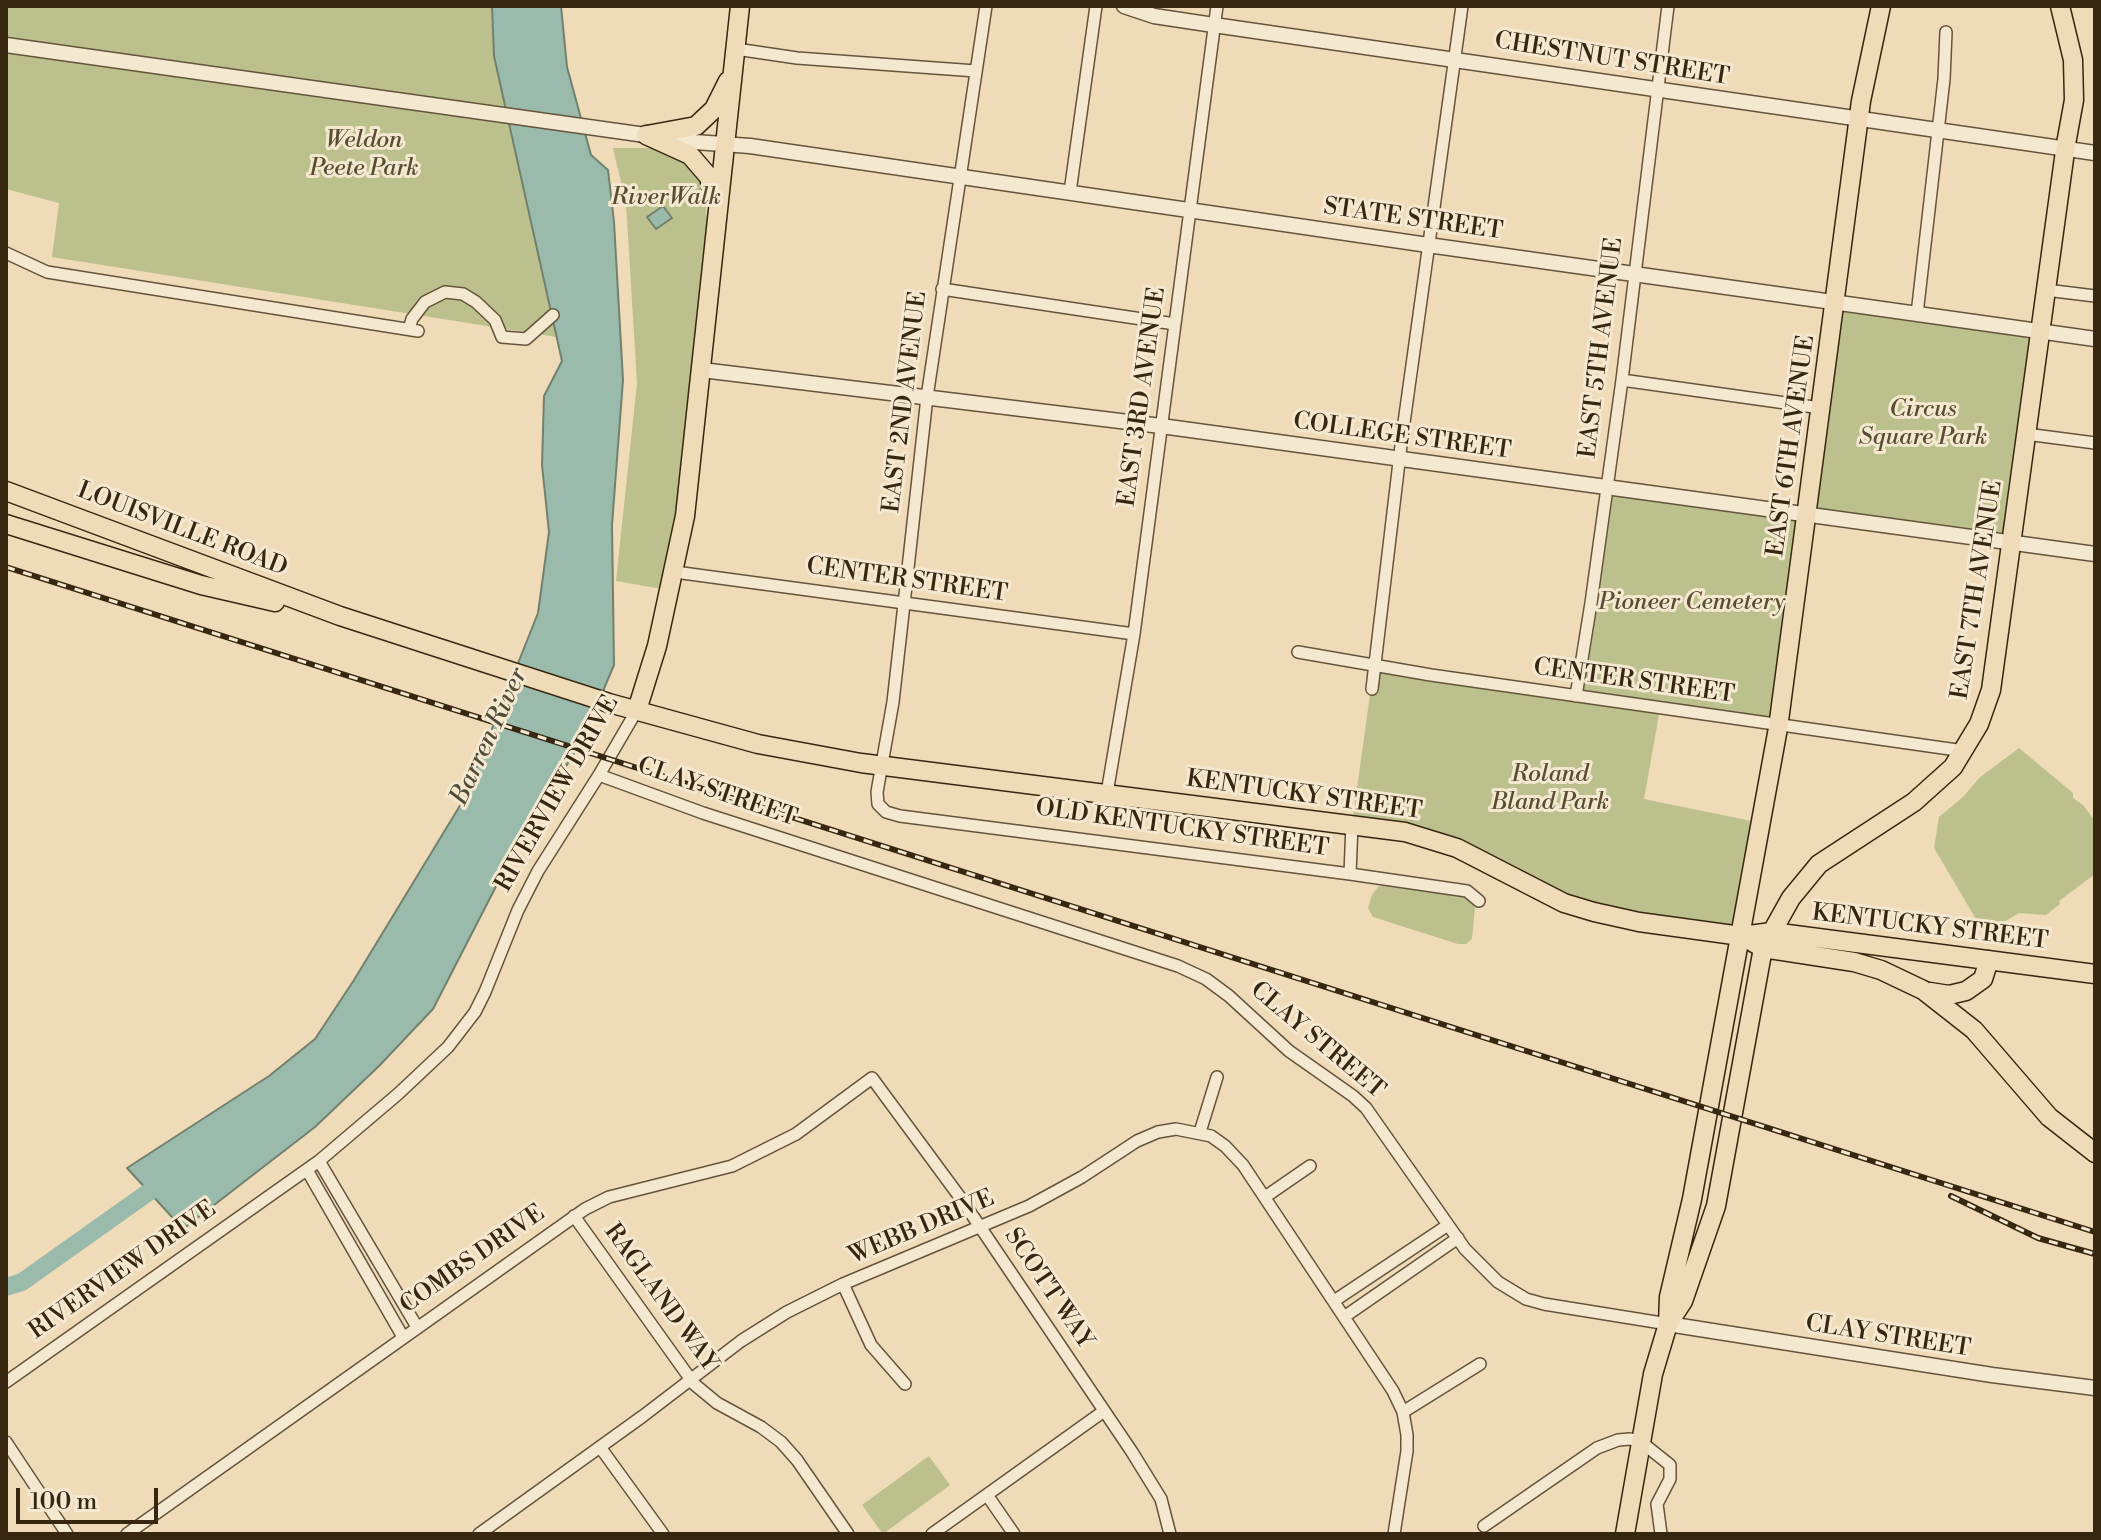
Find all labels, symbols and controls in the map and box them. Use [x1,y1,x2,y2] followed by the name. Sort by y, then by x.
[1493,27,1731,93] street label: CHESTNUT STREET
[309,127,419,183] park label: Weldon Peete Park
[611,184,721,212] park label: RiverWalk
[1321,193,1505,247] street label: STATE STREET
[1574,236,1630,460] street label: EAST 5TH AVENUE
[1113,285,1173,509] street label: EAST 3RD AVENUE
[878,290,934,514] street label: EAST 2ND AVENUE
[1762,333,1822,559] street label: EAST 6TH AVENUE
[1859,396,1987,452] park label: Circus Square Park
[1291,407,1513,467] street label: COLLEGE STREET
[73,477,291,583] street label: LOUISVILLE ROAD
[1946,479,2010,701] street label: EAST 7TH AVENUE
[805,553,1009,609] street label: CENTER STREET
[1598,589,1786,617] park label: Pioneer Cemetery
[1532,654,1736,710] street label: CENTER STREET
[445,663,535,811] water label: Barren River
[490,691,626,897] street label: RIVERVIEW DRIVE
[634,752,800,834] street label: CLAY STREET
[1491,761,1609,817] park label: Roland Bland Park
[1184,765,1424,827] street label: KENTUCKY STREET
[1033,794,1331,864] street label: OLD KENTUCKY STREET
[1810,899,2050,957] street label: KENTUCKY STREET
[1244,976,1390,1106] street label: CLAY STREET
[845,1184,999,1272] street label: WEBB DRIVE
[24,1196,222,1346] street label: RIVERVIEW DRIVE
[395,1199,551,1321] street label: COMBS DRIVE
[597,1219,723,1377] street label: RAGLAND WAY
[997,1223,1099,1355] street label: SCOTT WAY
[1803,1310,1973,1364] street label: CLAY STREET
[20,1472,162,1522] scale bar
[30,1487,97,1517] text: 100 m

